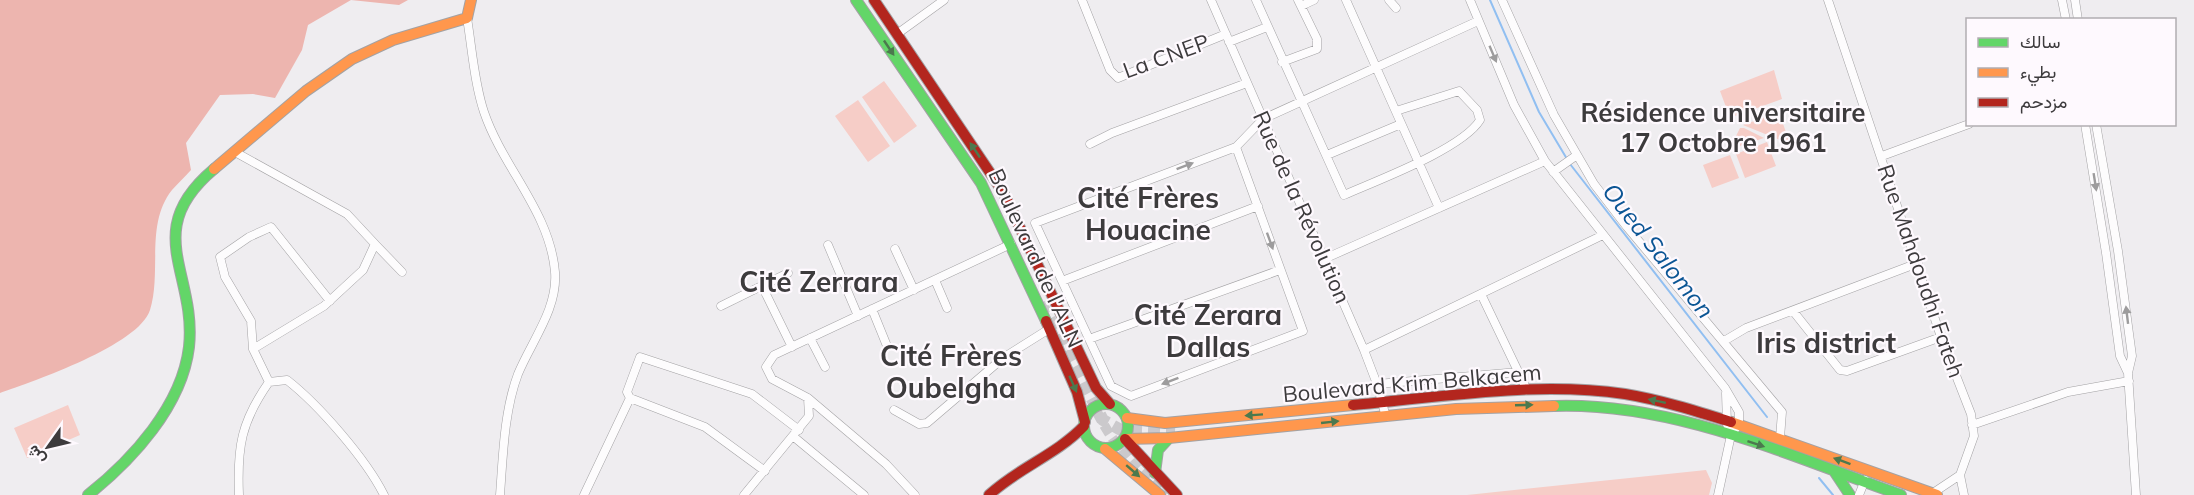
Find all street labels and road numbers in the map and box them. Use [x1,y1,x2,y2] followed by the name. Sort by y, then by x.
[1119,28,1213,84] street label: La CNEP
[1247,106,1357,308] street label: Rue de la Révolution
[1871,161,1971,381] street label: Rue Mahdoudhi Fateh
[982,164,1090,352] street label: Boulevard de l'ALN
[1282,358,1542,408] street label: Boulevard Krim Belkacem

